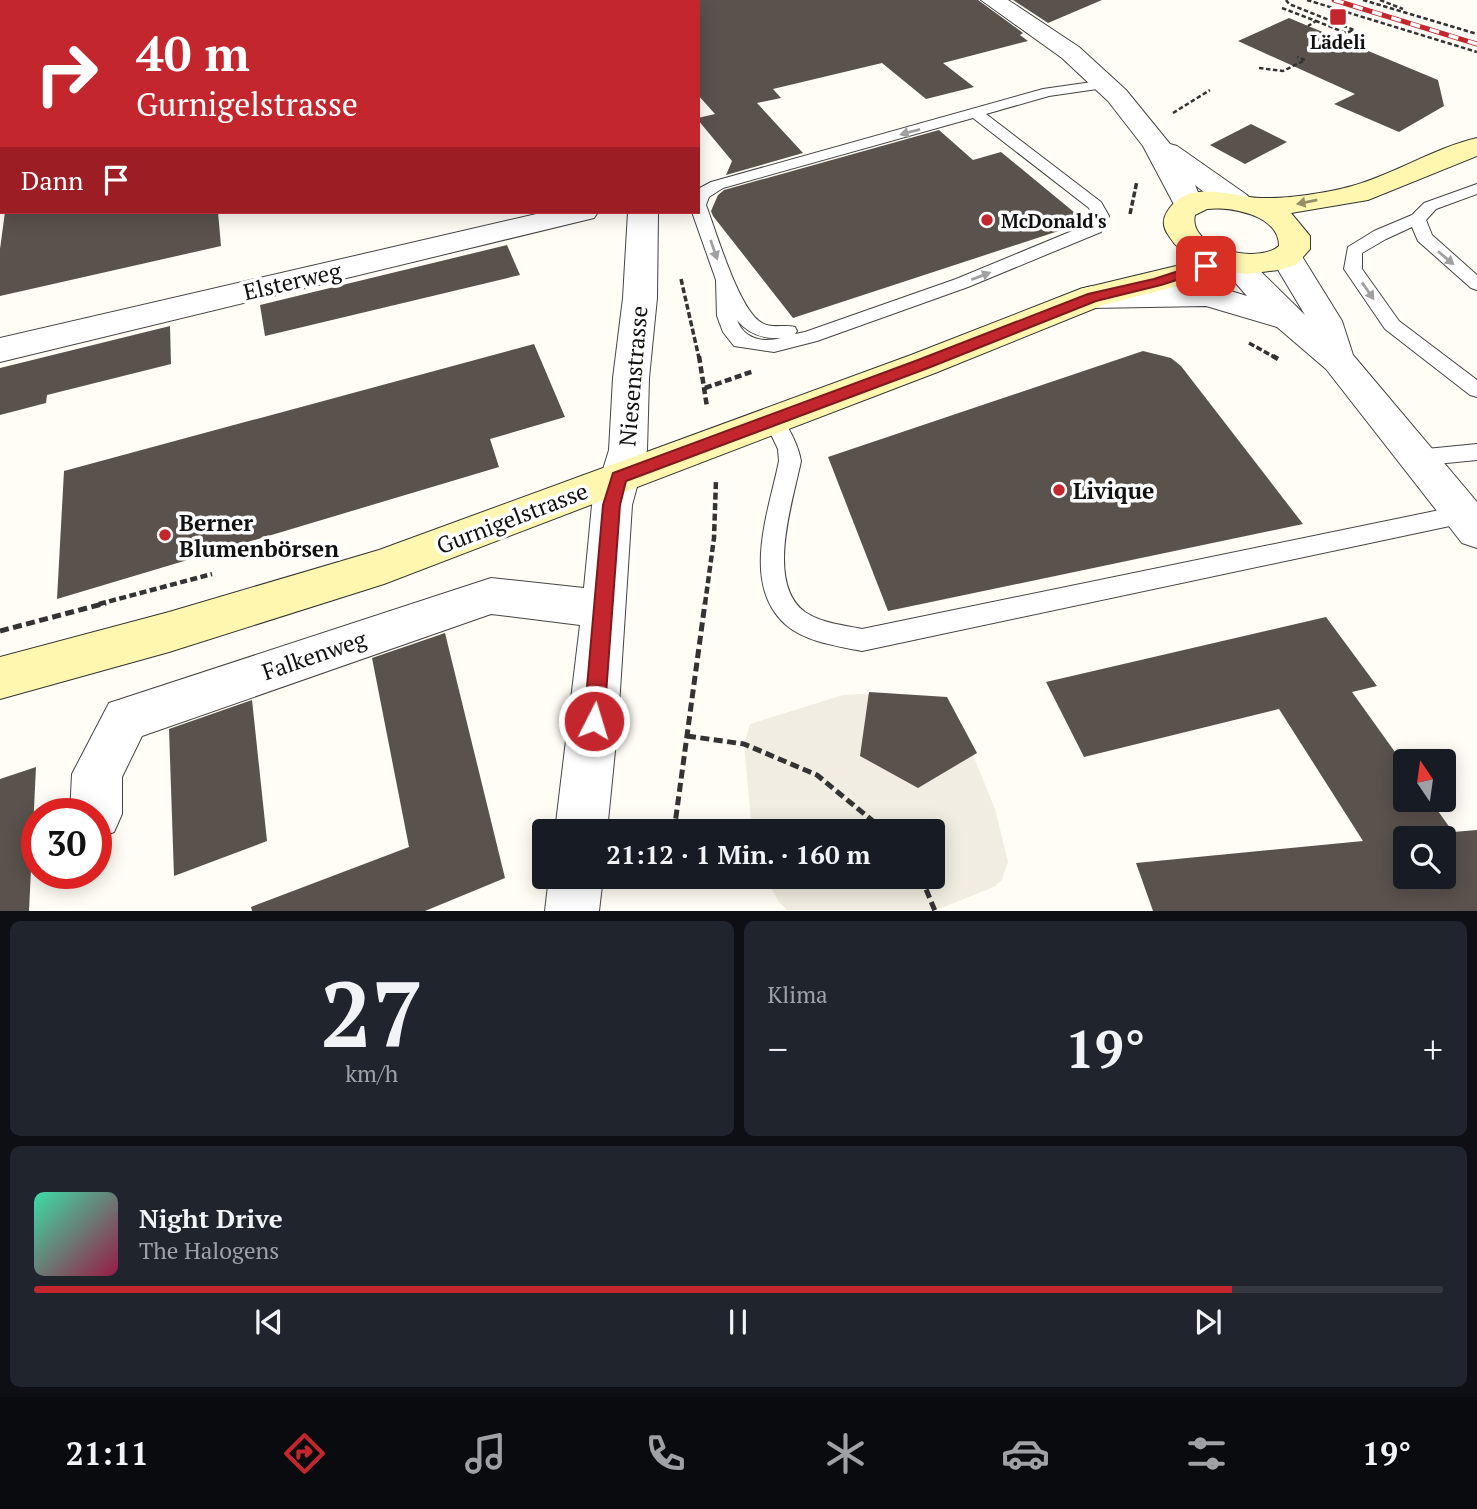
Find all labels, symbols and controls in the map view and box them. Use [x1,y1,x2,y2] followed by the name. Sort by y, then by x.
[1328,7,1348,27] marker: Lädeli
[136,20,250,85] text: 40 m
[21,28,112,119] icon: right
[1310,29,1366,54] place label: Lädeli
[136,83,358,125] text: Gurnigelstrasse
[899,127,921,138] one-way arrow
[97,161,135,199] icon: arrive
[21,163,83,197] text: Dann
[1296,196,1318,207] one-way arrow
[1001,208,1107,233] place label: McDonald's
[979,212,995,228] marker: McDonald's
[1176,236,1236,296] pin
[709,239,720,260] one-way arrow
[1187,247,1225,285] icon: arrive
[1438,250,1455,265] one-way arrow
[240,254,345,307] street label: Elsterweg
[970,270,991,281] one-way arrow
[1361,282,1375,300] one-way arrow
[611,304,655,448] street label: Niesenstrasse
[432,475,592,561] street label: Gurnigelstrasse
[1073,475,1154,506] place label: Livique
[1051,482,1067,498] marker: Livique
[179,507,339,564] place label: Berner Blumenbörsen
[157,527,173,543] marker: Berner Blumenbörsen
[258,622,371,687] street label: Falkenweg
[557,684,631,758] position arrow
[1393,749,1456,812] north arrow
[1393,749,1456,889] map controls
[21,798,112,889] speed limit sign: 30
[1393,826,1456,889] button: search
[606,837,871,871] text: 21:12 · 1 Min. · 160 m
[320,952,423,1073] text: 27
[768,979,828,1010] text: Klima
[1065,1014,1145,1083] text: 19°
[768,1024,788,1074] text: −
[1423,1024,1443,1074] text: +
[345,1058,398,1089] text: km/h
[139,1201,283,1235] text: Night Drive
[139,1235,279,1266] text: The Halogens
[250,1303,288,1341] icon: previous
[719,1303,757,1341] icon: pause
[1189,1303,1227,1341] icon: next
[280,1429,329,1478] icon: directions
[461,1429,510,1478] icon: music
[641,1429,690,1478] icon: phone
[821,1429,870,1478] icon: climate
[1001,1429,1050,1478] icon: car
[1182,1429,1231,1478] icon: filters
[66,1432,149,1474] text: 21:11
[1362,1432,1411,1474] text: 19°

